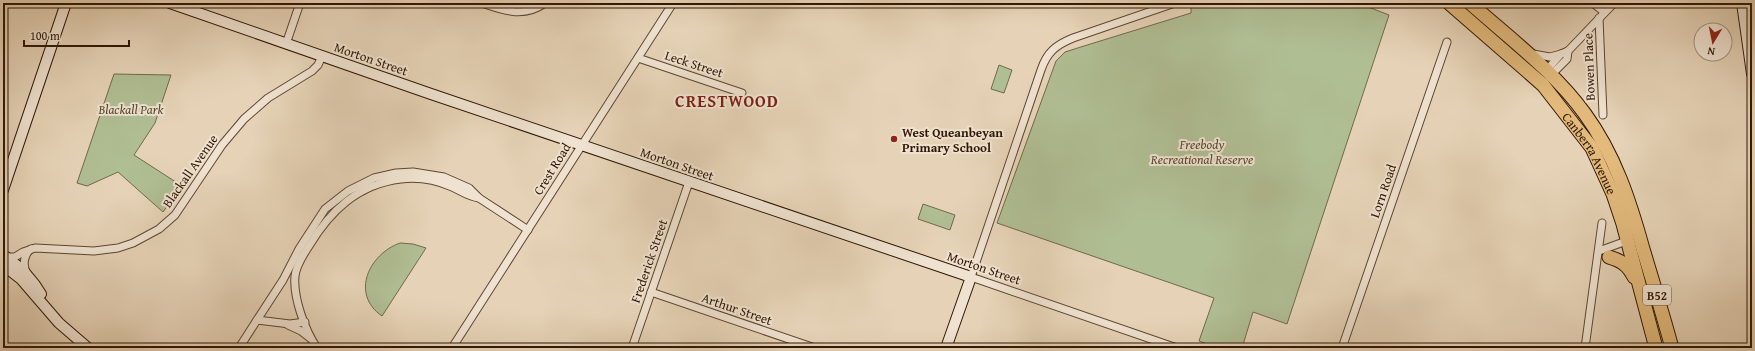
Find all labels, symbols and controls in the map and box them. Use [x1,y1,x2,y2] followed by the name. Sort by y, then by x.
[24,22,129,48] scale bar
[1693,22,1733,62] north arrow
[30,27,60,44] text: 100 m
[1578,33,1600,101] street label: Bowen Place
[332,37,411,81] street label: Morton Street
[1706,43,1716,60] text: N
[662,46,726,82] street label: Leck Street
[675,88,779,113] district label: CRESTWOOD
[98,100,163,119] park label: Blackall Park
[1558,108,1621,197] street label: Canberra Avenue
[902,123,1003,157] place label: West Queanbeyan Primary School
[158,130,222,212] street label: Blackall Avenue
[889,134,899,144] marker: West Queanbeyan Primary School
[1150,135,1253,169] park label: Freebody Recreational Reserve
[529,139,575,199] street label: Crest Road
[638,142,717,186] street label: Morton Street
[1365,162,1401,220] street label: Lorn Road
[626,216,672,305] street label: Frederick Street
[945,246,1024,290] street label: Morton Street
[1643,285,1671,305] road number: B52
[699,288,775,330] street label: Arthur Street

